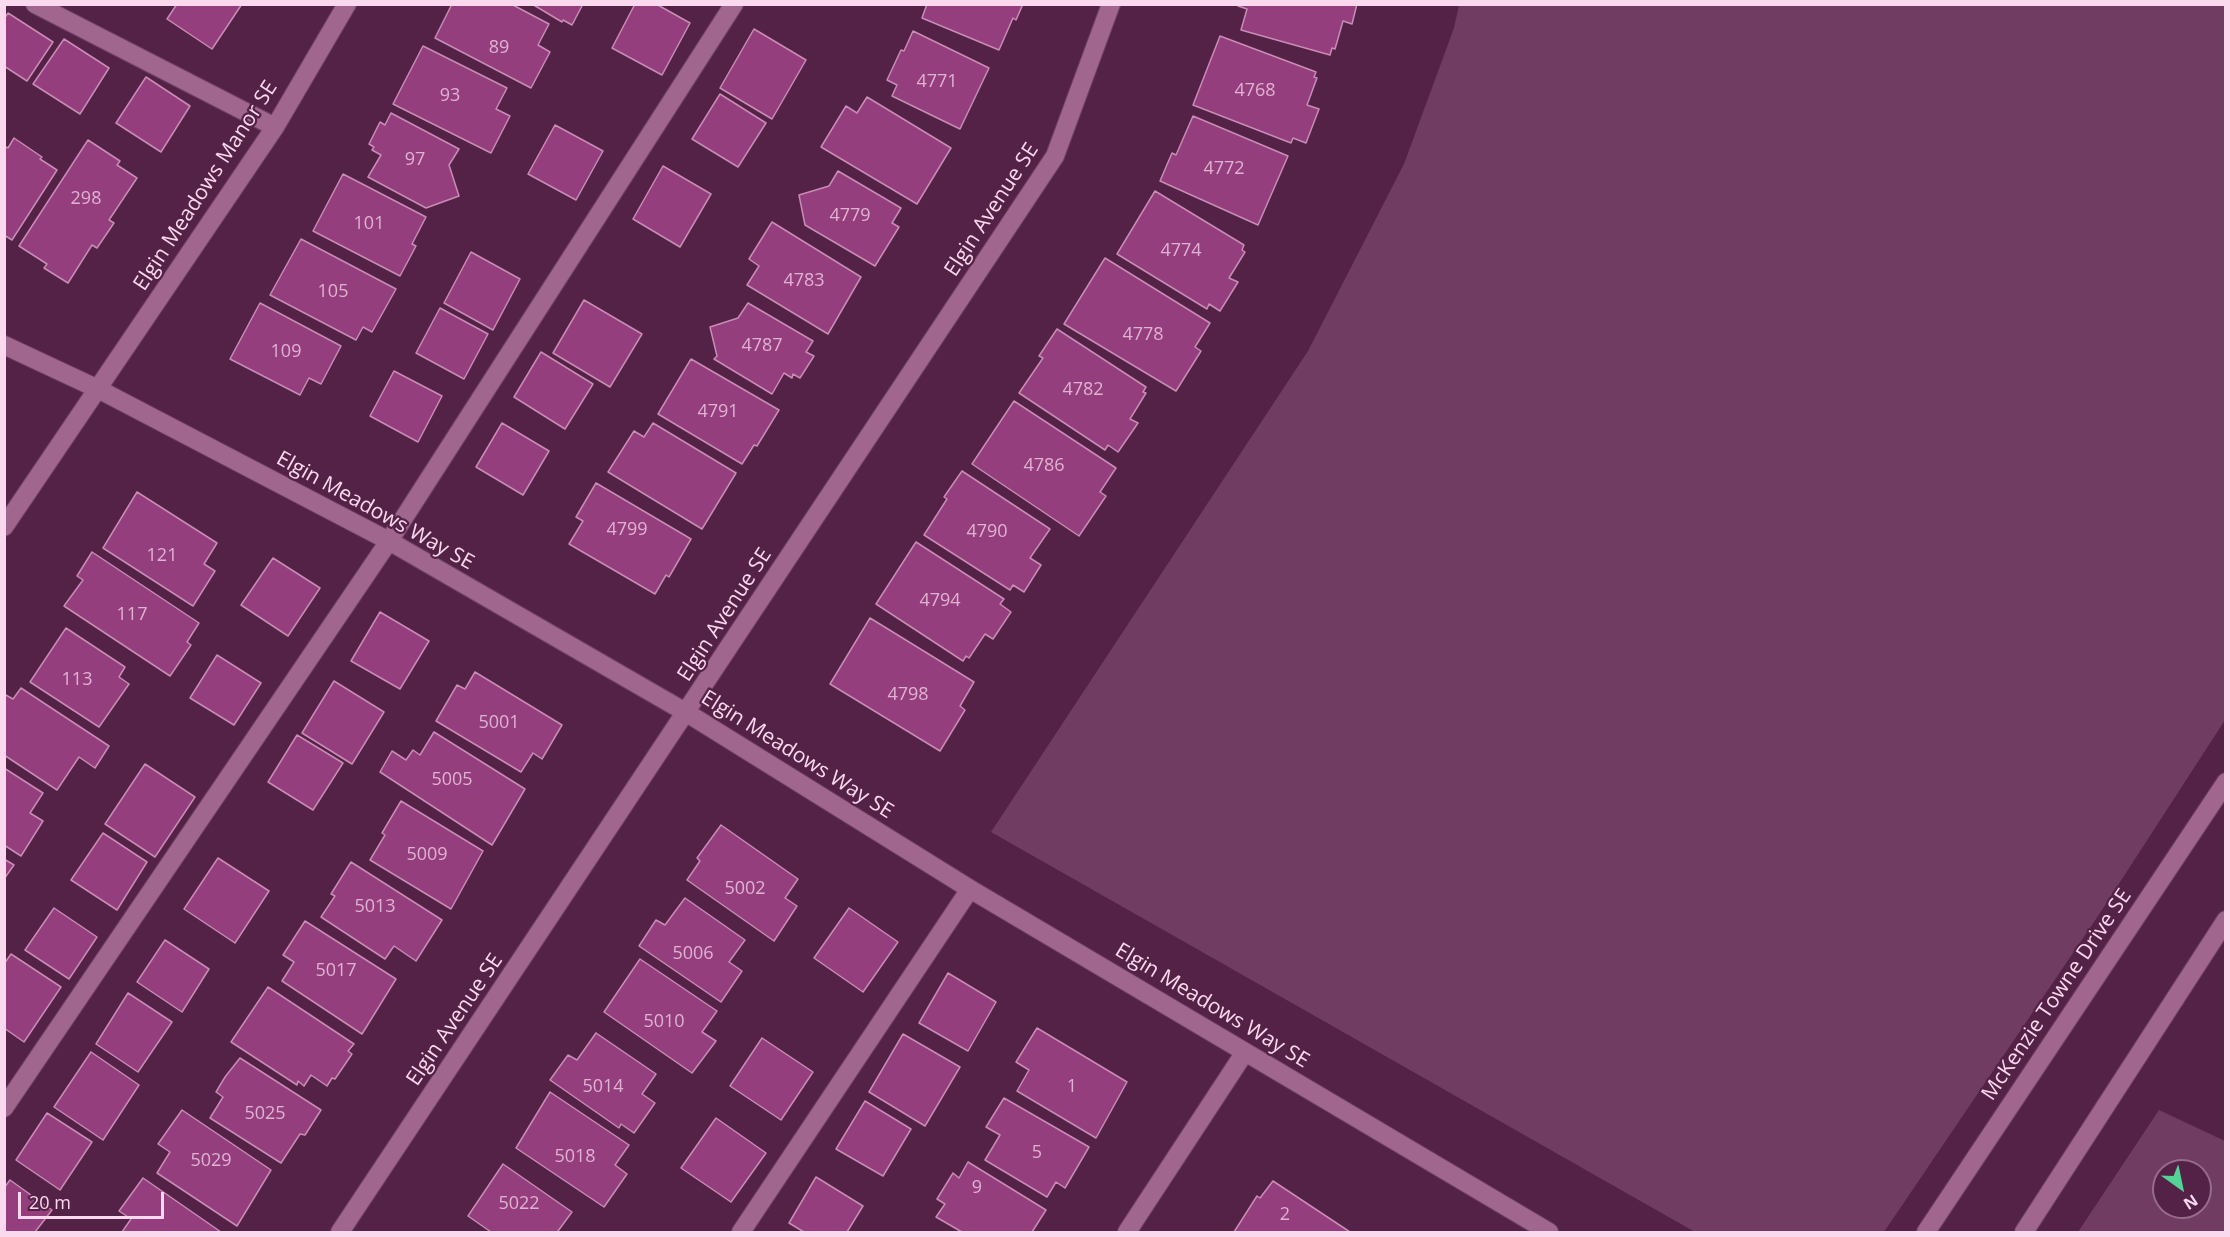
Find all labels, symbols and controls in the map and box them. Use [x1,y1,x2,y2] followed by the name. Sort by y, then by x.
[489,37,509,59] house number: 89
[916,71,958,93] house number: 4771
[129,76,283,296] street label: Elgin Meadows Manor SE
[1234,80,1276,102] house number: 4768
[440,85,460,107] house number: 93
[940,139,1044,281] street label: Elgin Avenue SE
[405,149,425,171] house number: 97
[1203,158,1245,180] house number: 4772
[71,188,101,210] house number: 298
[829,205,871,227] house number: 4779
[354,213,384,235] house number: 101
[1160,240,1202,262] house number: 4774
[783,270,825,292] house number: 4783
[318,281,348,303] house number: 105
[1122,324,1164,346] house number: 4778
[741,335,783,357] house number: 4787
[271,341,301,363] house number: 109
[1062,379,1104,401] house number: 4782
[697,401,739,423] house number: 4791
[272,446,478,576] street label: Elgin Meadows Way SE
[1023,455,1065,477] house number: 4786
[606,519,648,541] house number: 4799
[966,521,1008,543] house number: 4790
[673,544,777,686] street label: Elgin Avenue SE
[147,545,177,567] house number: 121
[919,590,961,612] house number: 4794
[117,604,147,626] house number: 117
[62,669,92,691] house number: 113
[887,684,929,706] house number: 4798
[696,686,898,824] street label: Elgin Meadows Way SE
[478,712,520,734] house number: 5001
[431,769,473,791] house number: 5005
[406,844,448,866] house number: 5009
[724,878,766,900] house number: 5002
[1977,885,2137,1105] street label: McKenzie Towne Drive SE
[354,896,396,918] house number: 5013
[1110,938,1314,1074] street label: Elgin Meadows Way SE
[672,943,714,965] house number: 5006
[402,949,508,1091] street label: Elgin Avenue SE
[315,960,357,982] house number: 5017
[643,1011,685,1033] house number: 5010
[582,1076,624,1098] house number: 5014
[1067,1076,1077,1098] house number: 1
[244,1103,286,1125] house number: 5025
[1032,1142,1042,1164] house number: 5
[554,1146,596,1168] house number: 5018
[190,1150,232,1172] house number: 5029
[2152,1159,2212,1219] north arrow
[972,1177,982,1199] house number: 9
[21,1180,166,1218] scale bar
[29,1190,71,1214] text: 20 m
[2179,1190,2202,1215] text: N
[498,1193,540,1215] house number: 5022
[1280,1204,1290,1226] house number: 2

